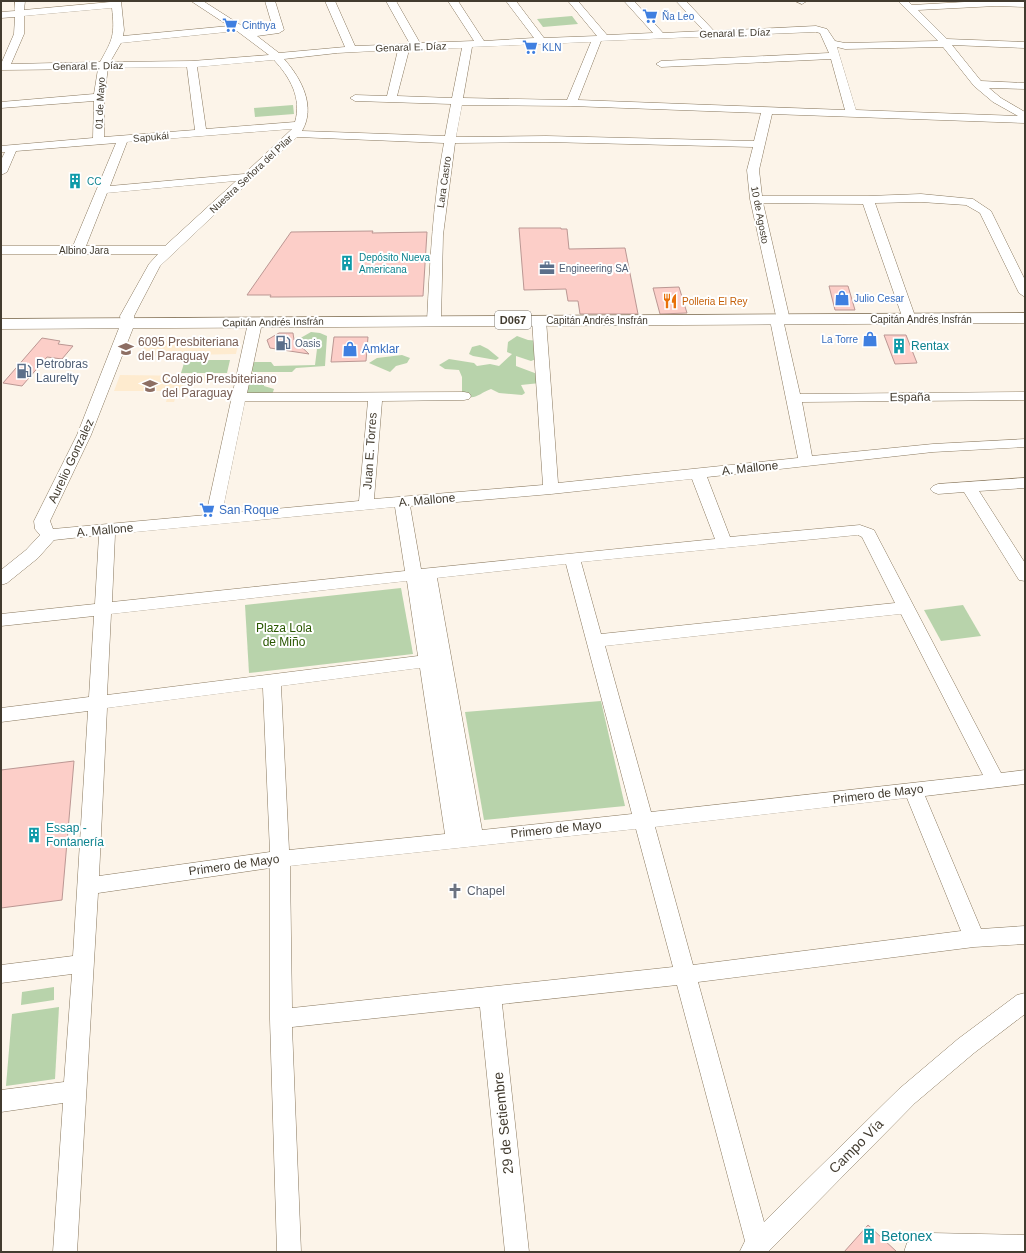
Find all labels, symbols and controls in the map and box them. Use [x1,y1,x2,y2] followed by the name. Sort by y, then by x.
[641,7,659,25] supermarket icon: Ña Leo
[662,10,695,22] place label: Ña Leo
[221,16,239,34] supermarket icon: Cinthya
[242,20,276,31] place label: Cinthya
[699,26,771,40] street label: Genaral E. Díaz
[521,38,539,56] supermarket icon: KLN
[375,40,447,54] street label: Genaral E. Díaz
[542,42,561,53] place label: KLN
[52,60,124,72] street label: Genaral E. Díaz
[93,76,107,129] street label: 01 de Mayo
[133,130,169,144] street label: Sapukái
[207,132,295,215] street label: Nuestra Señora del Pilar
[435,155,453,209] street label: Lara Castro
[66,172,84,190] building icon: CC
[87,176,101,187] place label: CC
[749,185,771,245] street label: 10 de Agosto
[59,245,109,256] street label: Albino Jara
[359,252,431,275] place label: Depósito Nueva Americana
[338,254,356,272] building icon: Depósito Nueva Americana
[538,259,556,277] office icon: Engineering SA
[559,263,629,274] place label: Engineering SA
[833,289,851,307] shop icon: Julio Cesar
[661,292,679,310] restaurant icon: Polleria El Rey
[854,293,905,304] place label: Julio Cesar
[682,296,748,307] place label: Polleria El Rey
[495,311,531,329] road number: D067
[870,314,972,325] street label: Capitán Andrés Insfrán
[546,315,648,326] street label: Capitán Andrés Insfrán
[222,316,324,328] street label: Capitán Andrés Insfrán
[861,330,879,348] shop icon: La Torre
[274,334,292,352] fuel station icon: Oasis
[821,334,858,345] place label: La Torre
[138,335,239,363] place label: 6095 Presbiteriana del Paraguay
[890,337,908,355] building icon: Rentax
[295,338,321,349] place label: Oasis
[911,339,949,353] place label: Rentax
[117,340,135,358] school or university icon: 6095 Presbiteriana del Paraguay
[341,340,359,358] shop icon: Amklar
[362,342,399,356] place label: Amklar
[36,357,88,385] place label: Petrobras Laurelty
[15,362,33,380] fuel station icon: Petrobras Laurelty
[162,372,277,400] place label: Colegio Presbiteriano del Paraguay
[141,377,159,395] school or university icon: Colegio Presbiteriano del Paraguay
[890,390,931,404] street label: España
[360,412,380,490] street label: Juan E. Torres
[45,417,97,505] street label: Aurelio Gonzalez
[721,458,779,478] street label: A. Mallone
[398,491,456,509] street label: A. Mallone
[198,501,216,519] supermarket icon: San Roque
[219,503,279,517] place label: San Roque
[76,521,134,539] street label: A. Mallone
[256,621,312,649] park label: Plaza Lola de Miño
[832,781,925,807] street label: Primero de Mayo
[510,817,602,841] street label: Primero de Mayo
[46,821,104,849] place label: Essap - Fontanería
[25,826,43,844] building icon: Essap - Fontanería
[188,852,281,878] street label: Primero de Mayo
[446,882,464,900] church icon: Chapel
[467,884,505,898] place label: Chapel
[490,1071,516,1175] street label: 29 de Setiembre
[826,1115,887,1176] street label: Campo Vía
[860,1227,878,1245] building icon: Betonex
[881,1228,932,1244] place label: Betonex

